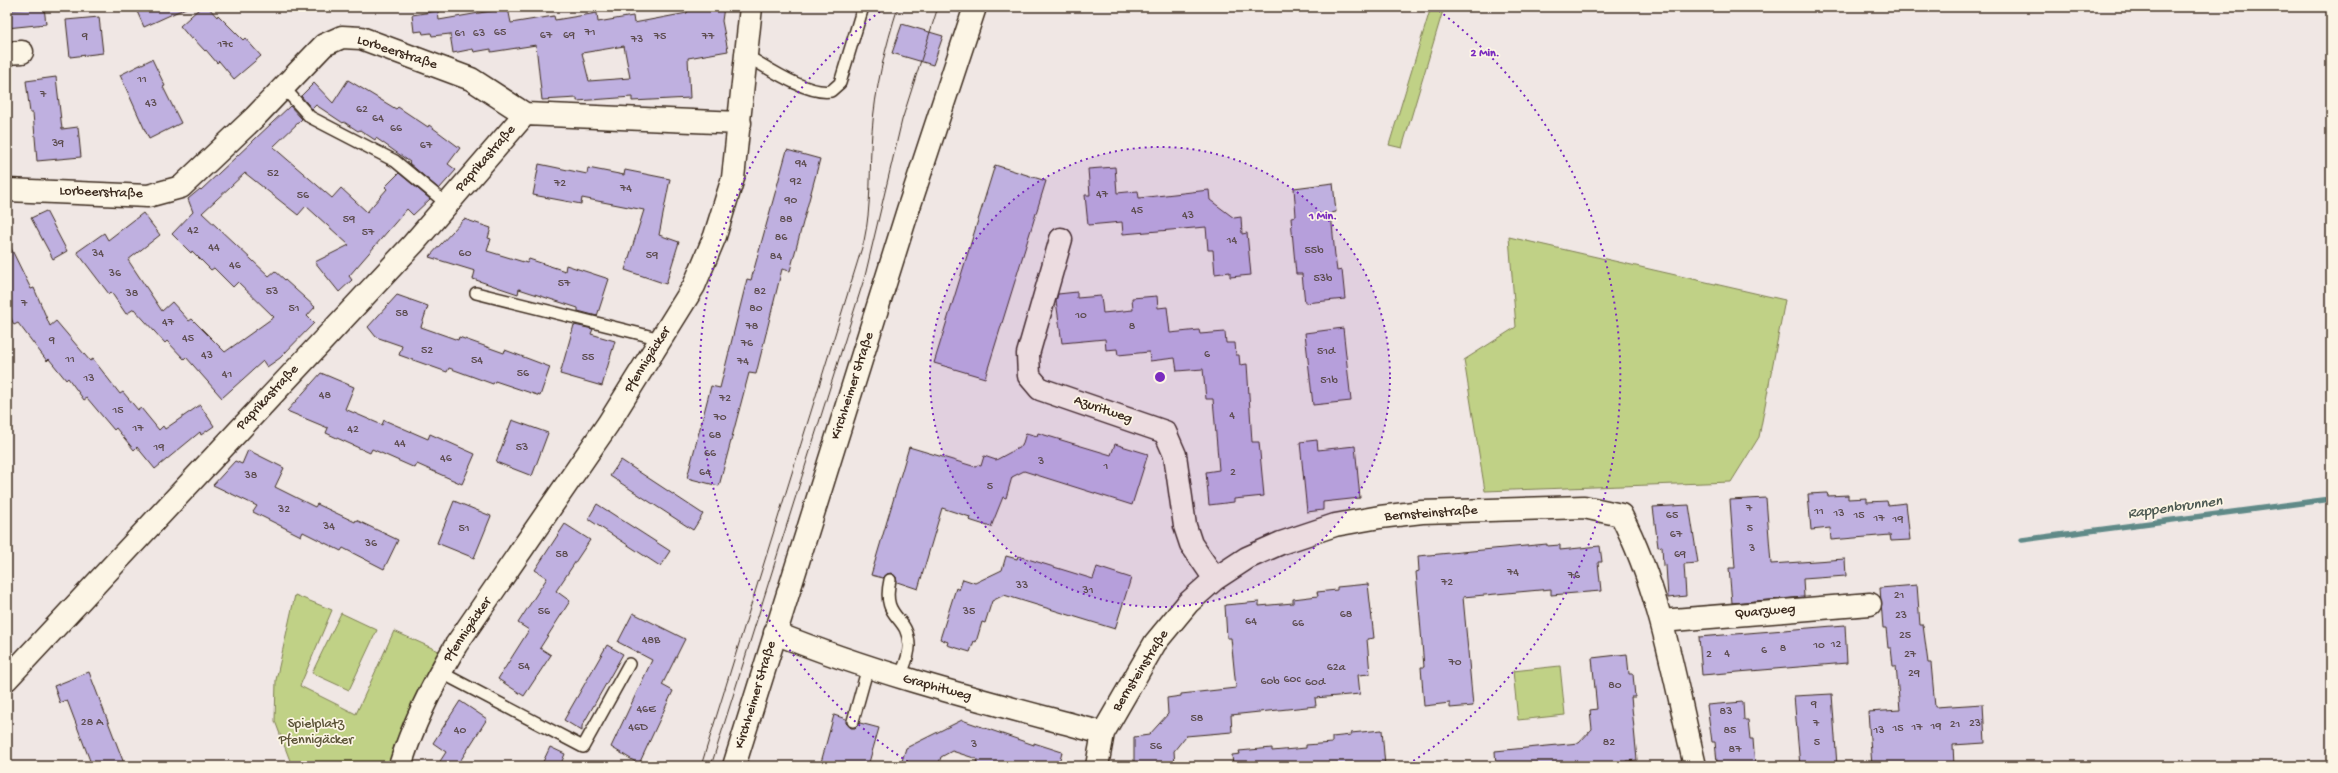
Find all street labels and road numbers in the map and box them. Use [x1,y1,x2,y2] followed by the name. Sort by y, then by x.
[355,32,440,74] street label: Lorbeerstraße
[451,121,520,197] street label: Paprikastraße
[59,183,144,203] street label: Lorbeerstraße
[621,323,675,397] street label: Pfennigäcker
[828,329,879,442] street label: Kirchheimer Straße
[233,361,303,435] street label: Paprikastraße
[1072,392,1135,428] street label: Azuritweg
[1383,502,1479,526] street label: Bernsteinstraße
[440,594,496,666] street label: Pfennigäcker
[1734,601,1796,623] street label: Quarzweg
[1109,626,1173,716] street label: Bernsteinstraße
[732,638,781,751] street label: Kirchheimer Straße
[901,671,973,705] street label: Graphitweg

